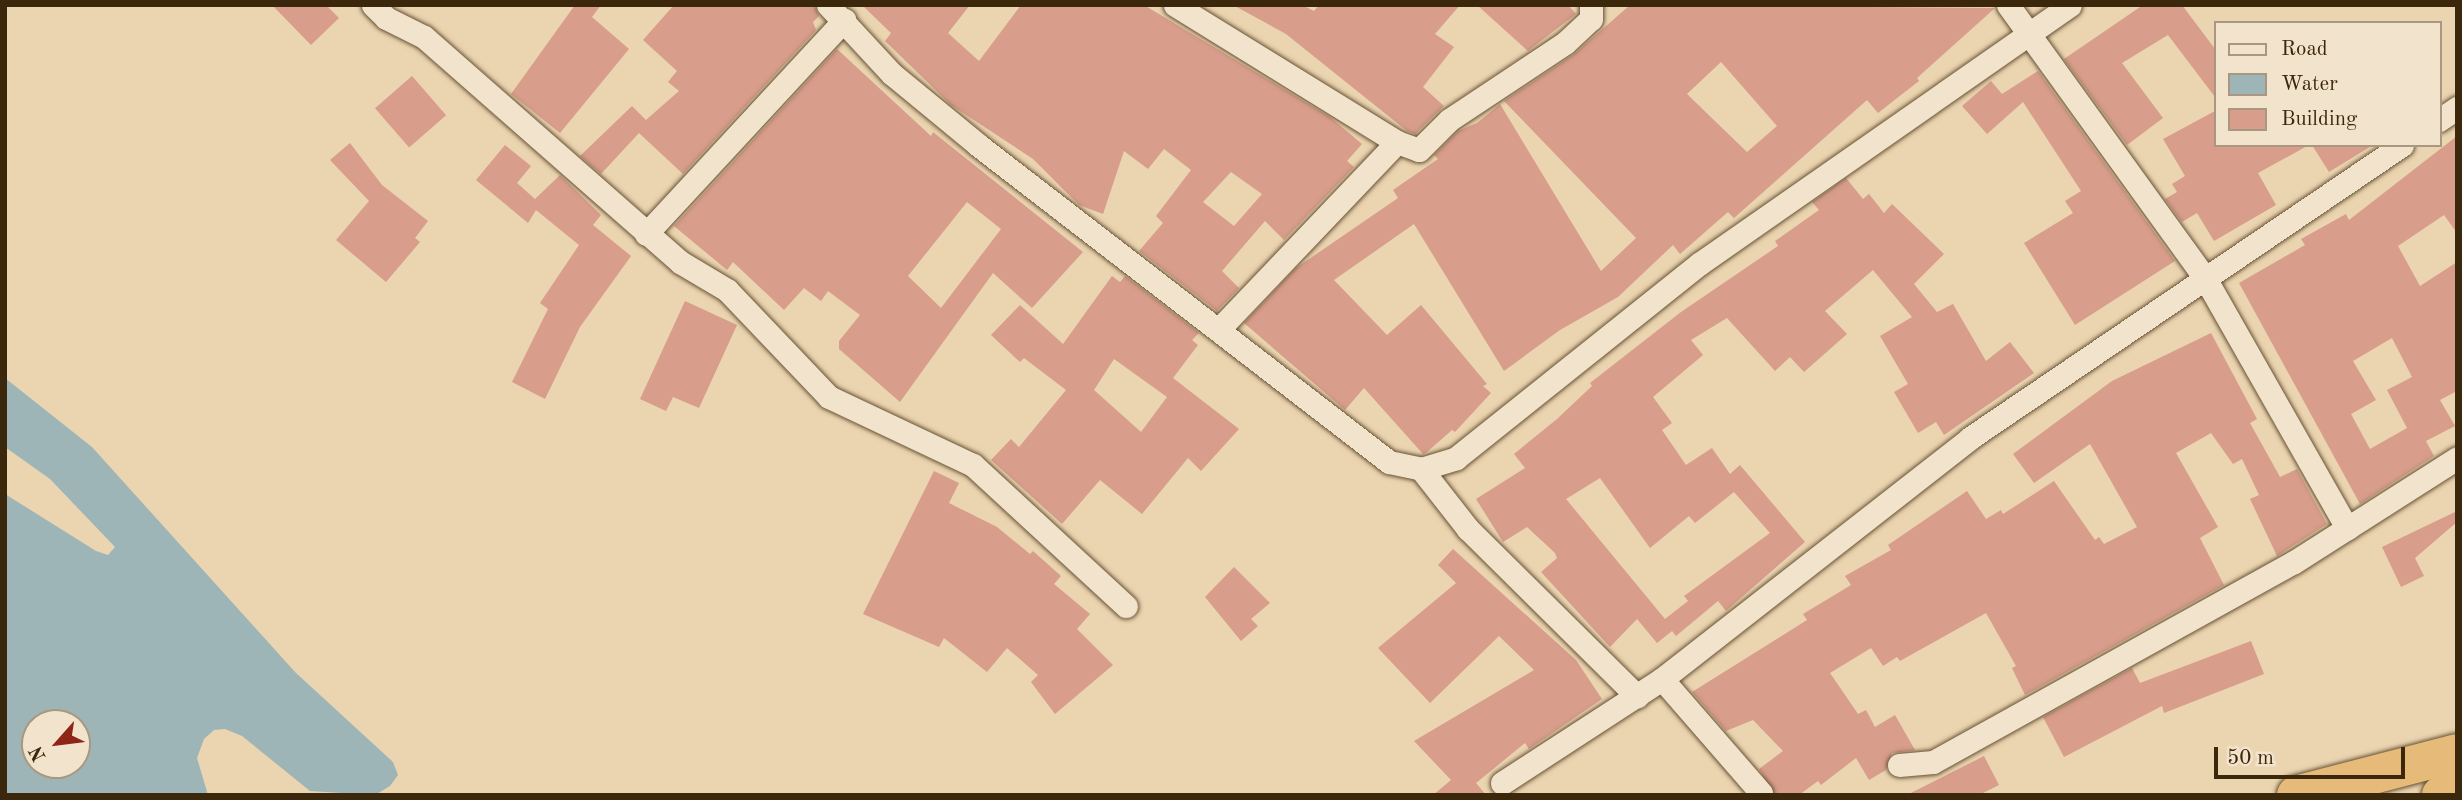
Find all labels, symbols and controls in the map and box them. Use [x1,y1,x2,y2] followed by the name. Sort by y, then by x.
[2214,21,2441,147] legend
[2281,39,2328,60] text: Road
[2281,74,2338,95] text: Water
[2281,109,2357,130] text: Building
[21,709,91,779] north arrow
[2217,734,2408,778] scale bar
[27,742,51,764] text: N
[2227,748,2274,769] text: 50 m

